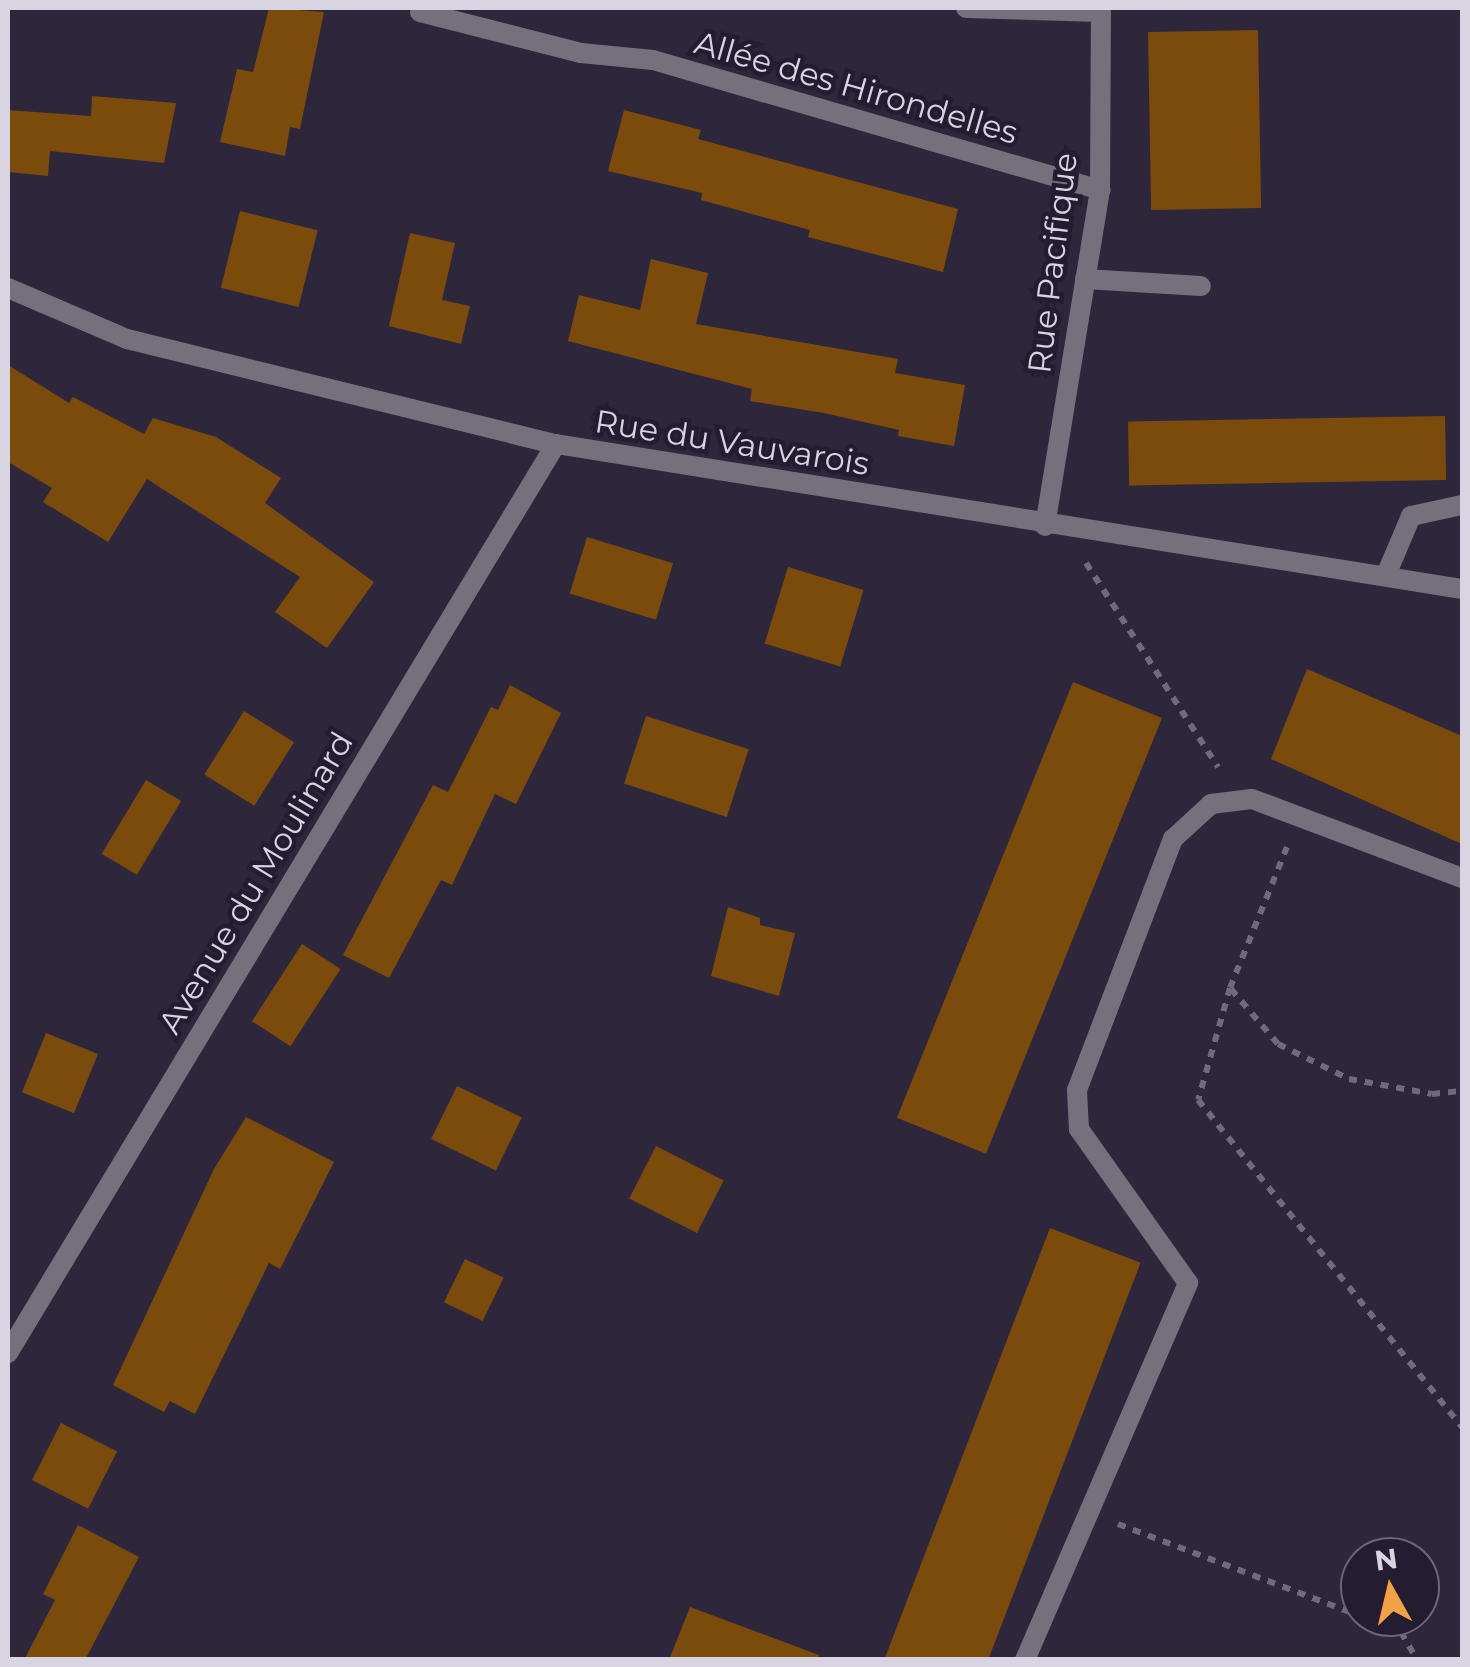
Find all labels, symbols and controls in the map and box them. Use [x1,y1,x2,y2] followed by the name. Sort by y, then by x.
[690,23,1022,153] street label: Allée des Hirondelles
[1020,151,1086,375] street label: Rue Pacifique
[592,402,872,484] street label: Rue du Vauvarois
[151,725,361,1041] street label: Avenue du Moulinard
[1340,1537,1440,1637] north arrow
[1373,1541,1400,1578] text: N

